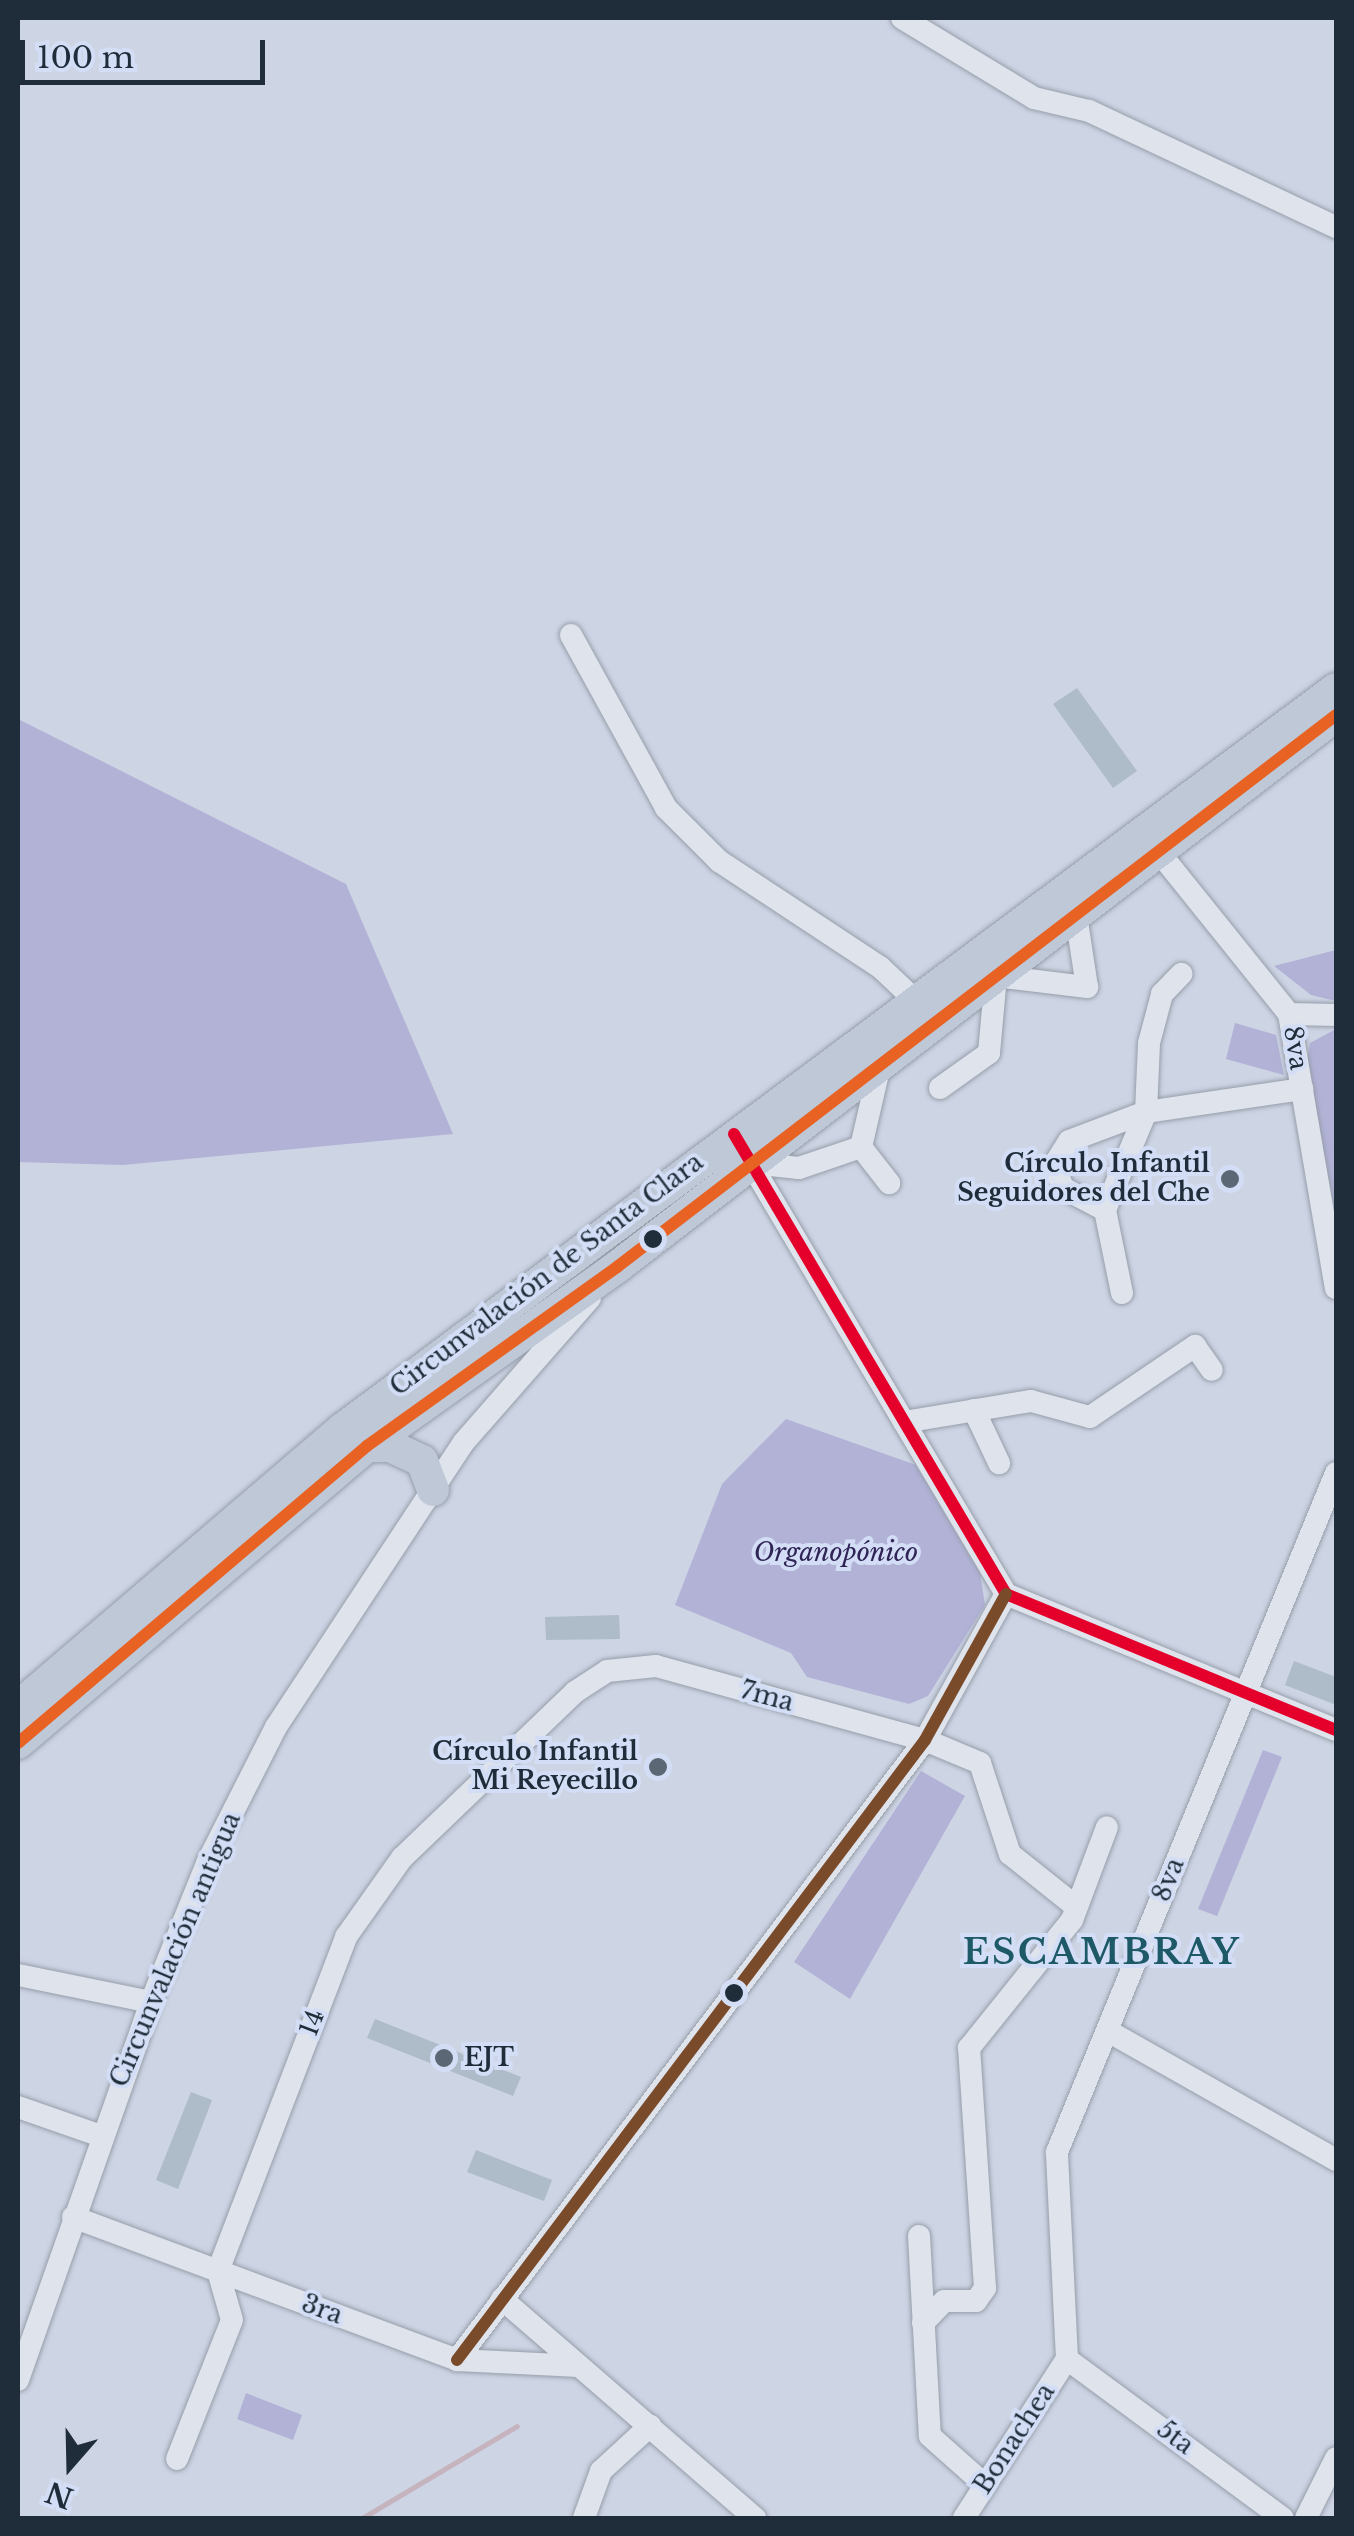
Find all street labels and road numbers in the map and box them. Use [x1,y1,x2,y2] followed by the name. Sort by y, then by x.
[1277,1024,1313,1072] street label: 8va
[384,1147,710,1403] street label: Circunvalación de Santa Clara
[737,1676,797,1718] street label: 7ma
[105,1808,247,2092] street label: Circunvalación antigua
[1147,1854,1191,1906] street label: 8va
[294,2006,332,2040] street label: 14
[298,2289,346,2331] street label: 3ra
[968,2378,1062,2500] street label: Bonachea
[1151,2415,1199,2461] street label: 5ta

